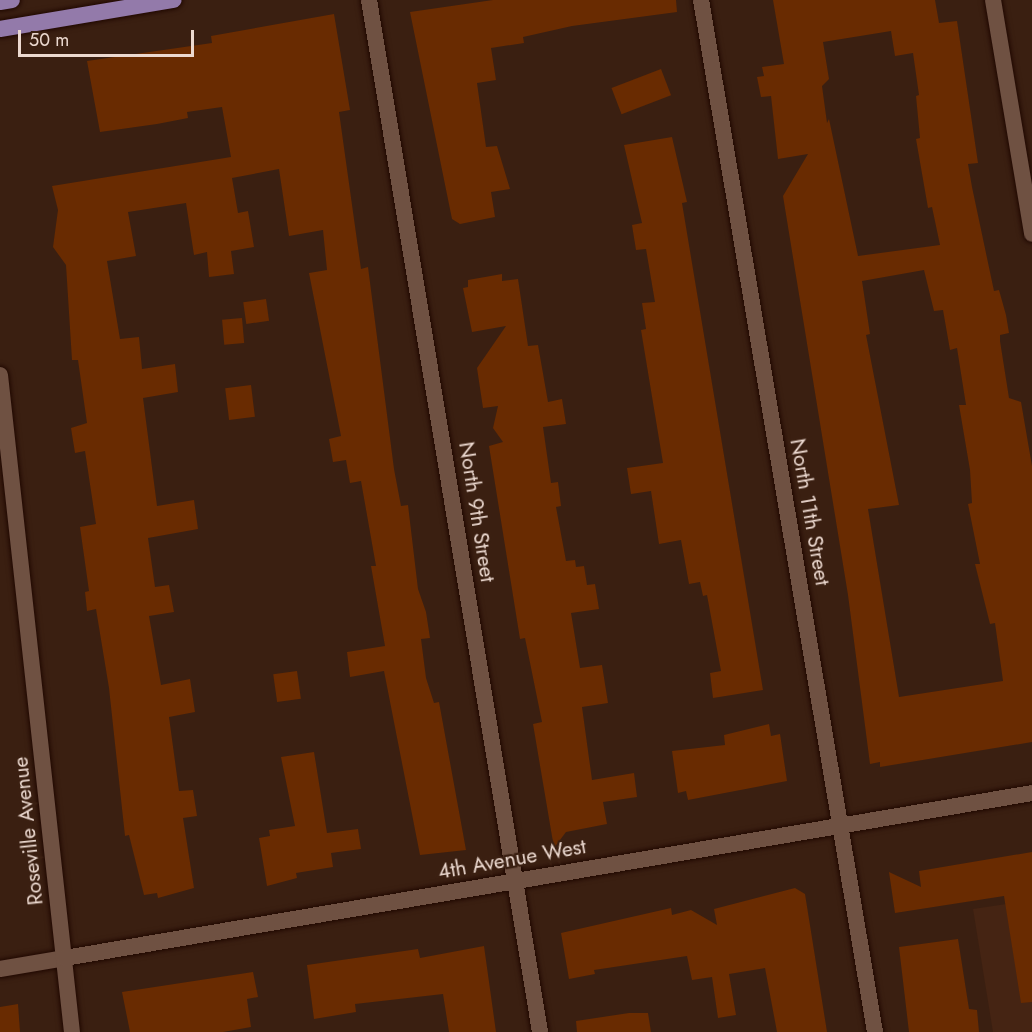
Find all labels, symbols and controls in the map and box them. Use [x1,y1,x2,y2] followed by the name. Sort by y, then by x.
[21,18,196,56] scale bar
[29,27,69,53] text: 50 m
[785,437,835,587] street label: North 11th Street
[453,440,501,584] street label: North 9th Street
[8,756,48,906] street label: Roseville Avenue
[436,834,588,884] street label: 4th Avenue West

